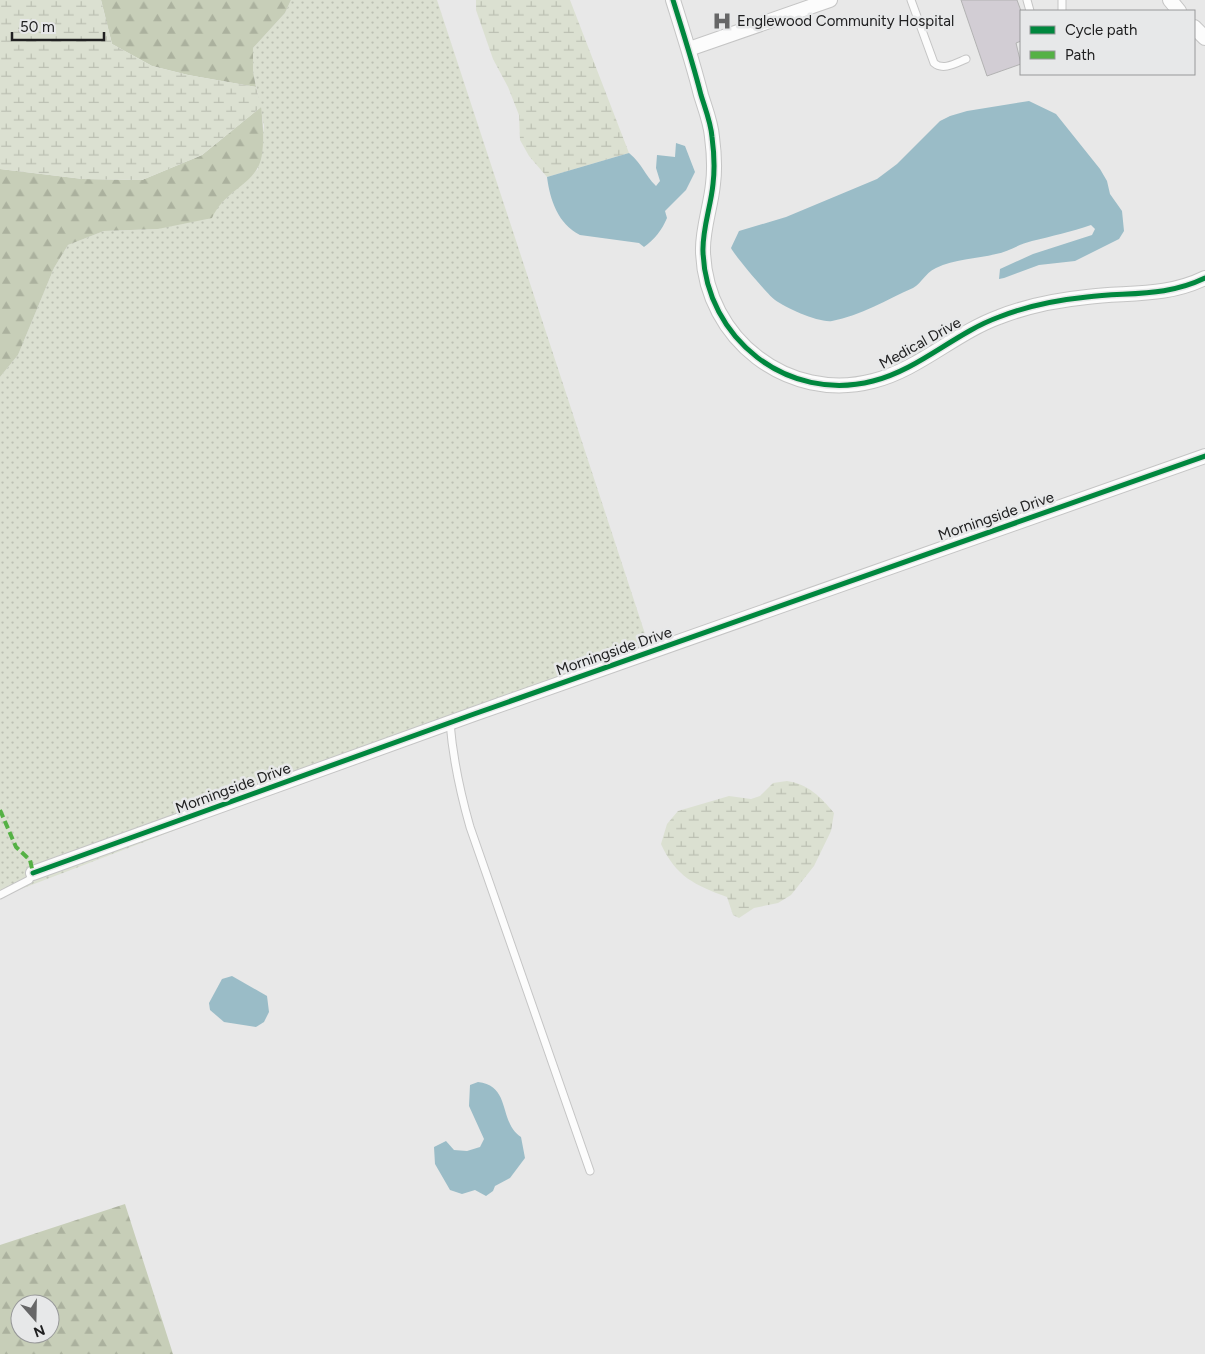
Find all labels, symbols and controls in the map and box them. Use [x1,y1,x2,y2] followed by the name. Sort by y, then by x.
[12,10,105,42] scale bar
[711,10,733,32] hospital icon: Englewood Community Hospital
[1020,10,1195,75] legend
[737,12,954,30] place label: Englewood Community Hospital
[20,18,55,36] text: 50 m
[1065,21,1137,39] text: Cycle path
[1065,46,1095,64] text: Path
[876,313,964,373] street label: Medical Drive
[936,488,1056,544] street label: Morningside Drive
[554,623,674,679] street label: Morningside Drive
[173,759,293,817] street label: Morningside Drive
[10,1294,60,1344] north arrow
[31,1321,47,1341] text: N

